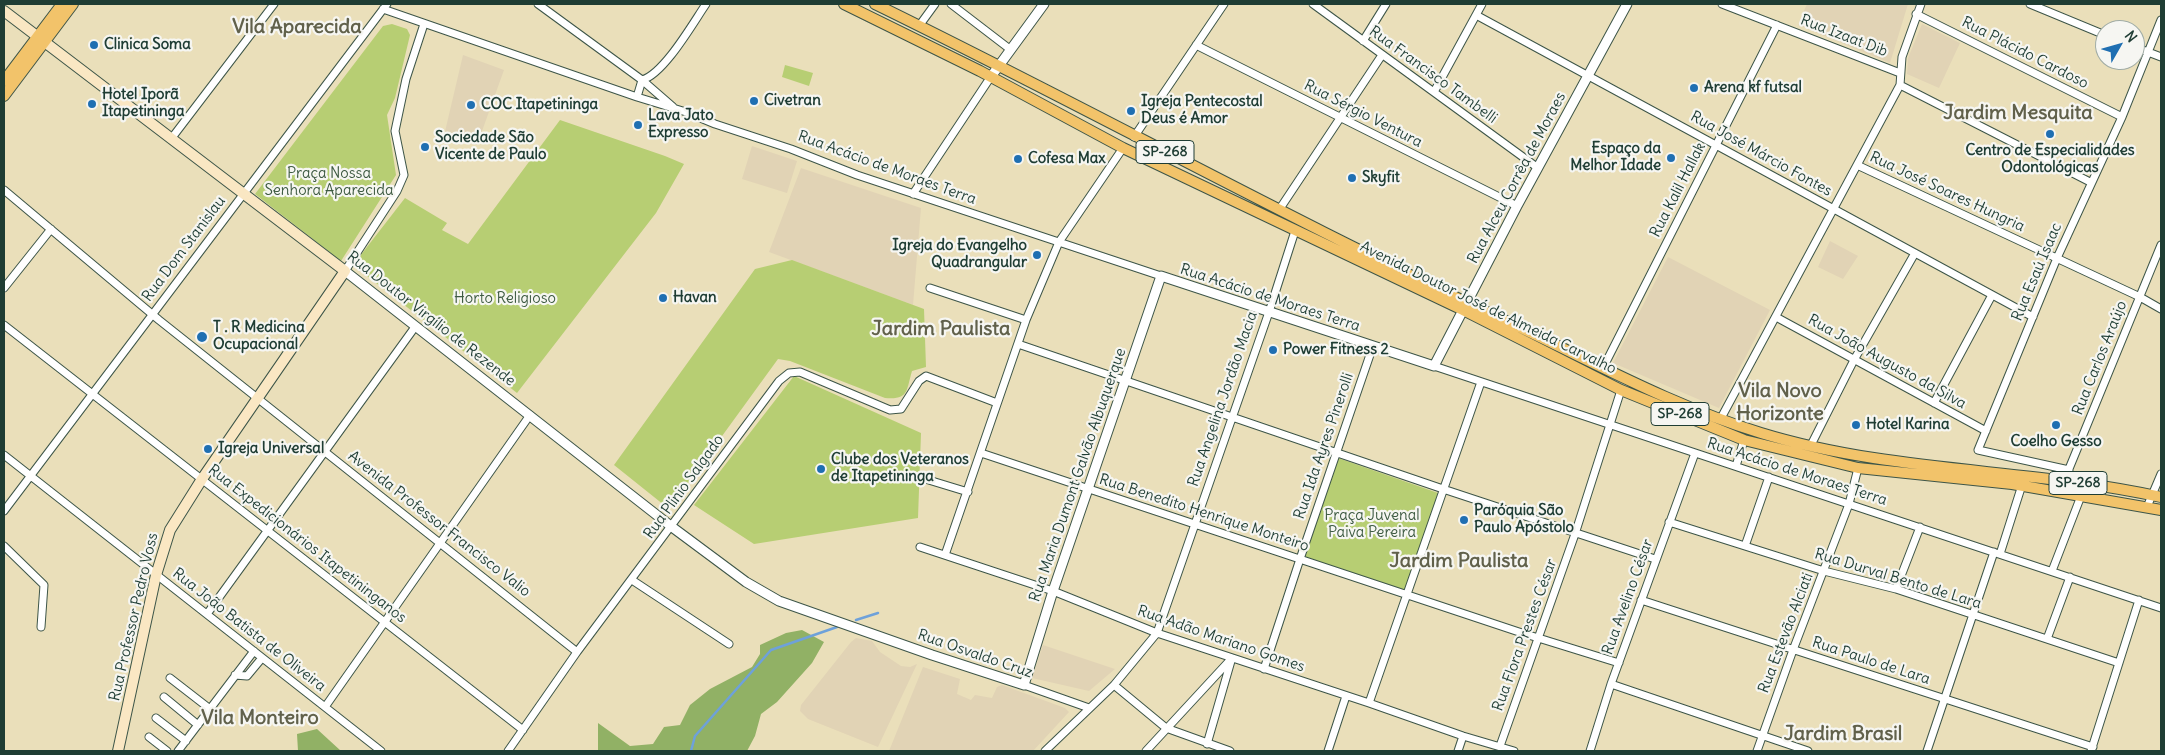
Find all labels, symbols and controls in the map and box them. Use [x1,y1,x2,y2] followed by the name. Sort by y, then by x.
[1798,11,1890,61] street label: Rua Izaat Dib
[1959,13,2091,93] street label: Rua Plácido Cardoso
[232,15,362,39] district label: Vila Aparecida
[2095,20,2145,70] north arrow
[1366,23,1500,127] street label: Rua Francisco Tambelli
[2121,27,2141,46] text: N
[104,36,191,54] place label: Clinica Soma
[88,39,100,51] marker: Clinica Soma
[1301,76,1425,152] street label: Rua Sérgio Ventura
[1704,79,1802,97] place label: Arena kf futsal
[1688,82,1700,94] marker: Arena kf futsal
[102,86,185,121] place label: Hotel Iporã Itapetininga
[1464,89,1570,267] street label: Rua Alceu Corrêa de Moraes
[764,92,821,110] place label: Civetran
[1141,93,1263,128] place label: Igreja Pentecostal Deus é Amor
[748,95,760,107] marker: Civetran
[481,96,598,114] place label: COC Itapetininga
[86,98,98,110] marker: Hotel Iporã Itapetininga
[465,99,477,111] marker: COC Itapetininga
[1943,101,2093,125] district label: Jardim Mesquita
[1125,105,1137,117] marker: Igreja Pentecostal Deus é Amor
[648,107,714,142] place label: Lava Jato Expresso
[1687,108,1835,200] street label: Rua José Márcio Fontes
[632,119,644,131] marker: Lava Jato Expresso
[795,127,979,209] street label: Rua Acácio de Moraes Terra
[2044,128,2056,140] marker: Centro de Especialidades Odontológicas
[435,129,546,164] place label: Sociedade São Vicente de Paulo
[1136,140,1194,163] road number: SP-268
[1570,140,1661,175] place label: Espaço da Melhor Idade
[1646,140,1710,240] street label: Rua Kalil Hallak
[419,141,431,153] marker: Sociedade São Vicente de Paulo
[1965,142,2135,177] place label: Centro de Especialidades Odontológicas
[1867,148,2027,236] street label: Rua José Soares Hungria
[1028,150,1106,168] place label: Cofesa Max
[1665,152,1677,164] marker: Espaço da Melhor Idade
[1012,153,1024,165] marker: Cofesa Max
[264,165,394,200] park label: Praça Nossa Senhora Aparecida
[1362,169,1400,187] place label: Skyfit
[1346,172,1358,184] marker: Skyfit
[139,193,229,305] street label: Rua Dom Stanislau
[2008,220,2066,324] street label: Rua Esaú Isaac
[892,237,1027,272] place label: Igreja do Evangelho Quadrangular
[1357,238,1619,378] street label: Avenida Doutor José de Almeida Carvalho
[343,248,519,390] street label: Rua Doutor Virgílio de Rezende
[1031,249,1043,261] marker: Igreja do Evangelho Quadrangular
[1178,260,1362,336] street label: Rua Acácio de Moraes Terra
[673,289,717,307] place label: Havan
[454,290,556,308] park label: Horto Religioso
[657,292,669,304] marker: Havan
[2069,298,2131,418] street label: Rua Carlos Araújo
[1185,309,1261,489] street label: Rua Angelina Jordão Macia
[1805,311,1969,413] street label: Rua João Augusto da Silva
[872,317,1010,341] district label: Jardim Paulista
[213,319,305,354] place label: T . R Medicina Ocupacional
[195,330,209,344] marker: T . R Medicina Ocupacional
[1283,341,1389,359] place label: Power Fitness 2
[1267,344,1279,356] marker: Power Fitness 2
[1026,346,1130,604] street label: Rua Maria Dumont Galvão Albuquerque
[1291,371,1357,521] street label: Rua Ida Ayres Pinerolli
[1736,379,1824,426] district label: Vila Novo Horizonte
[1651,402,1709,426] road number: SP-268
[1866,416,1949,434] place label: Hotel Karina
[1850,419,1862,431] marker: Hotel Karina
[2050,419,2062,431] marker: Coelho Gesso
[640,431,728,543] street label: Rua Plínio Salgado
[2010,433,2102,451] place label: Coelho Gesso
[1705,434,1889,510] street label: Rua Acácio de Moraes Terra
[218,440,324,458] place label: Igreja Universal
[202,443,214,455] marker: Igreja Universal
[344,447,534,601] street label: Avenida Professor Francisco Valio
[831,451,969,486] place label: Clube dos Veteranos de Itapetininga
[204,461,410,627] street label: Rua Expedicionários Itapetininganos
[815,463,827,475] marker: Clube dos Veteranos de Itapetininga
[1097,471,1311,555] street label: Rua Benedito Henrique Monteiro
[2049,472,2107,494] road number: SP-268
[1474,502,1574,537] place label: Paróquia São Paulo Apóstolo
[1324,507,1420,542] park label: Praça Juvenal Paiva Pereira
[1458,514,1470,526] marker: Paróquia São Paulo Apóstolo
[106,531,162,703] street label: Rua Professor Pedro Voss
[1599,537,1657,657] street label: Rua Avelino César
[1812,545,1984,613] street label: Rua Durval Bento de Lara
[1390,549,1528,573] district label: Jardim Paulista
[1489,556,1561,714] street label: Rua Flora Prestes César
[169,565,329,695] street label: Rua João Batista de Oliveira
[1755,570,1817,696] street label: Rua Estevão Alciati
[1135,602,1307,676] street label: Rua Adão Mariano Gomes
[915,626,1035,682] street label: Rua Osvaldo Cruz
[1810,633,1932,689] street label: Rua Paulo de Lara
[201,706,319,730] district label: Vila Monteiro
[1784,722,1902,746] district label: Jardim Brasil

